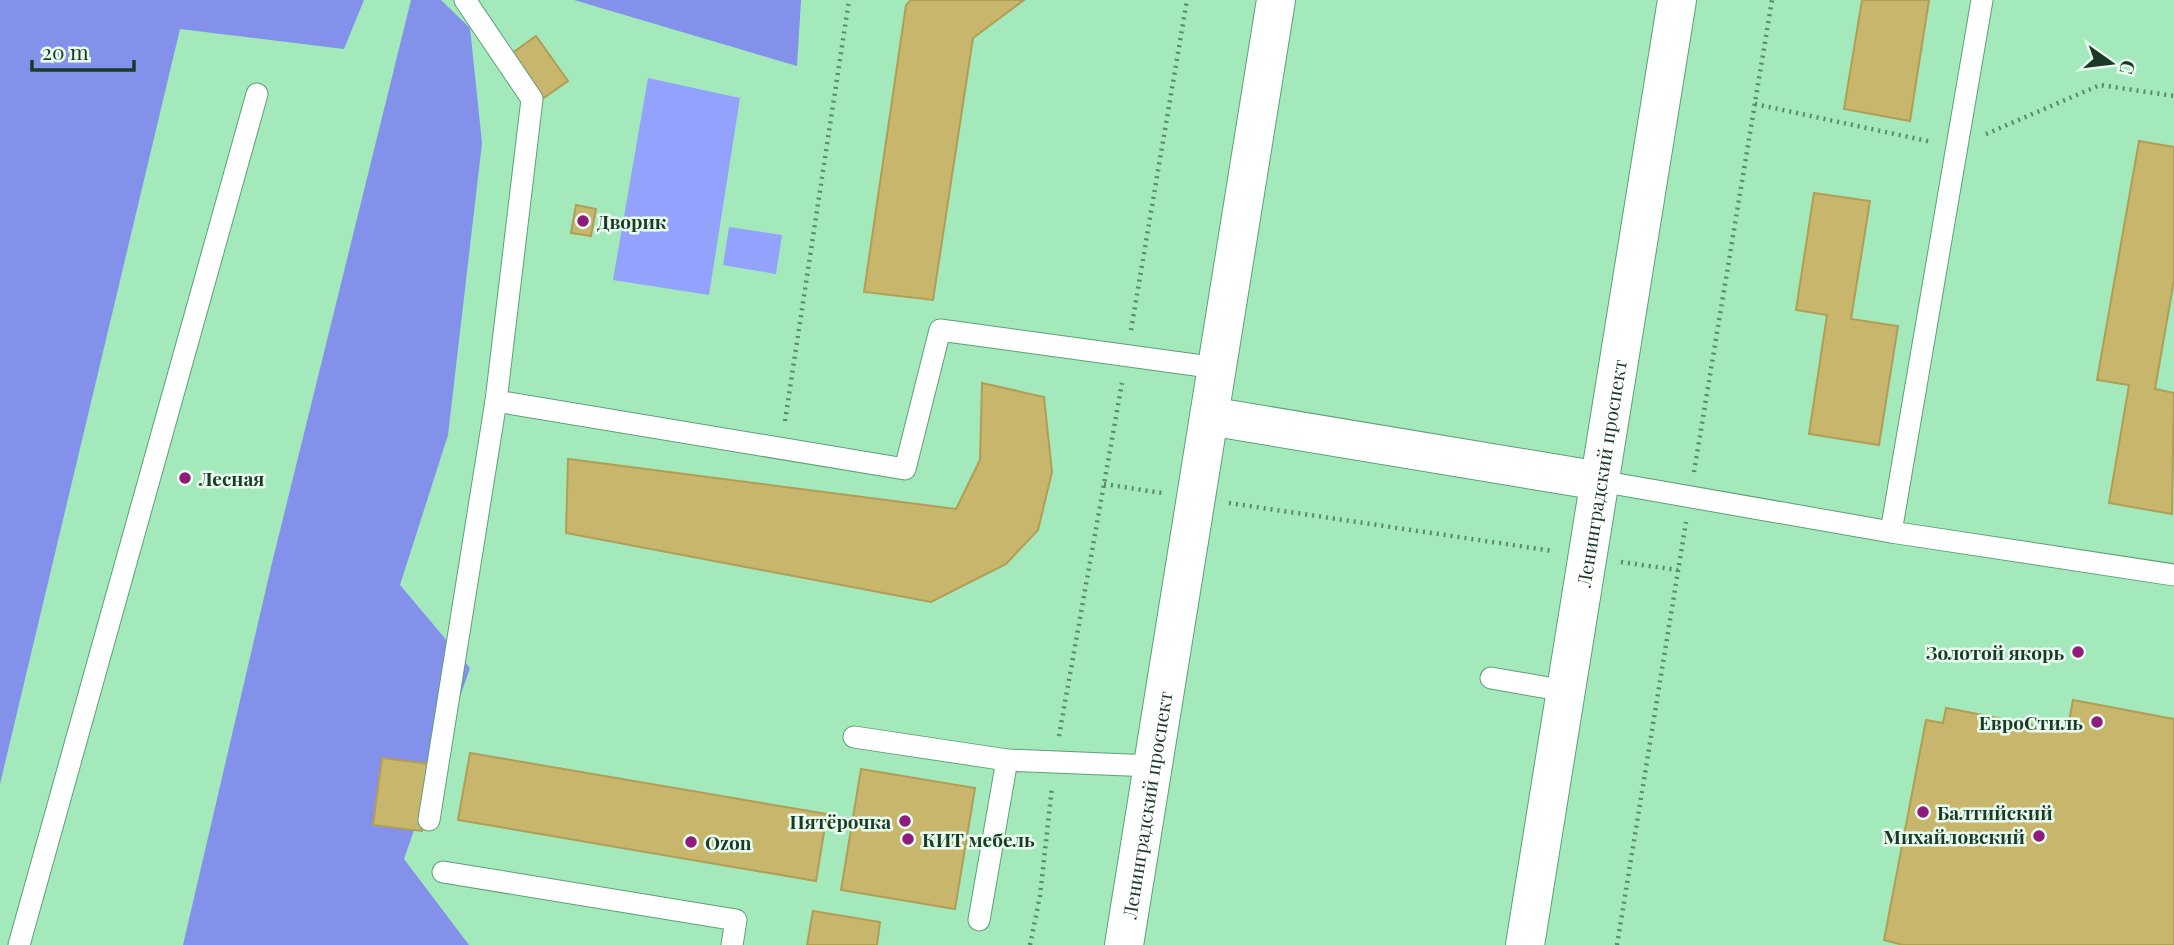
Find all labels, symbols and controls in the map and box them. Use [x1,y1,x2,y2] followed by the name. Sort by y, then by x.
[32,28,133,72] scale bar
[2076,28,2146,98] north arrow
[42,37,89,65] text: 20 m
[2114,58,2143,77] text: С
[597,208,667,234] place label: Дворик
[575,213,591,229] marker: Дворик
[1570,357,1632,590] street label: Ленинградский проспект
[198,465,264,491] place label: Лесная
[177,470,193,486] marker: Лесная
[1926,639,2064,665] place label: Золотой якорь
[2070,644,2086,660] marker: Золотой якорь
[1115,689,1178,922] street label: Ленинградский проспект
[1979,709,2083,735] place label: ЕвроСтиль
[2089,714,2105,730] marker: ЕвроСтиль
[1937,799,2053,825] place label: Балтийский
[1915,804,1931,820] marker: Балтийский
[789,808,891,834] place label: Пятёрочка
[897,813,913,829] marker: Пятёрочка
[1883,823,2025,849] place label: Михайловский
[922,826,1035,852] place label: КИТ мебель
[2031,828,2047,844] marker: Михайловский
[705,829,752,855] place label: Ozon
[900,831,916,847] marker: КИТ мебель
[683,834,699,850] marker: Ozon

